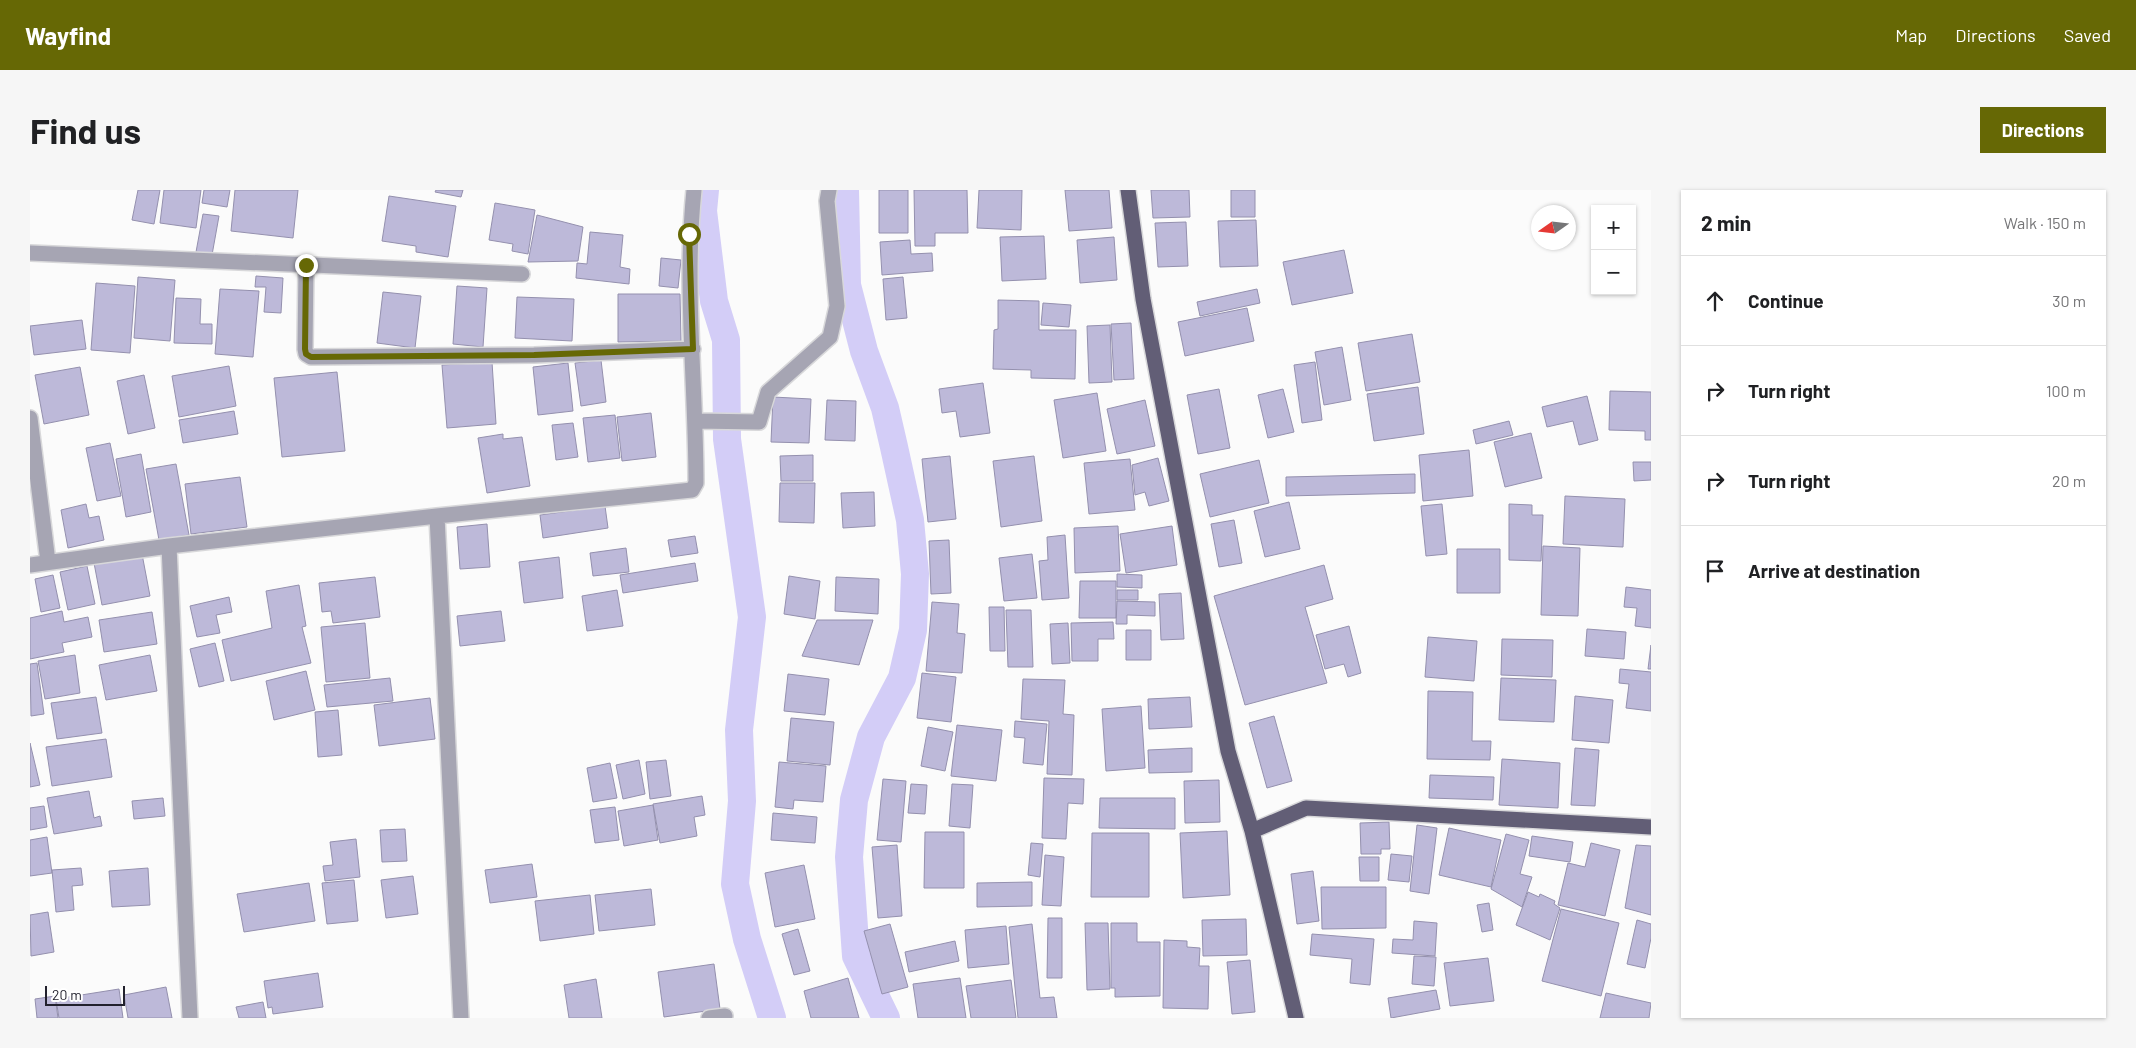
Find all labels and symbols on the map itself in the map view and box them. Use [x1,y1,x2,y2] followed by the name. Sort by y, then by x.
[1531,205,1576,250] north arrow
[678,223,701,246] route start
[295,254,318,277] route end
[45,983,125,1006] scale bar

